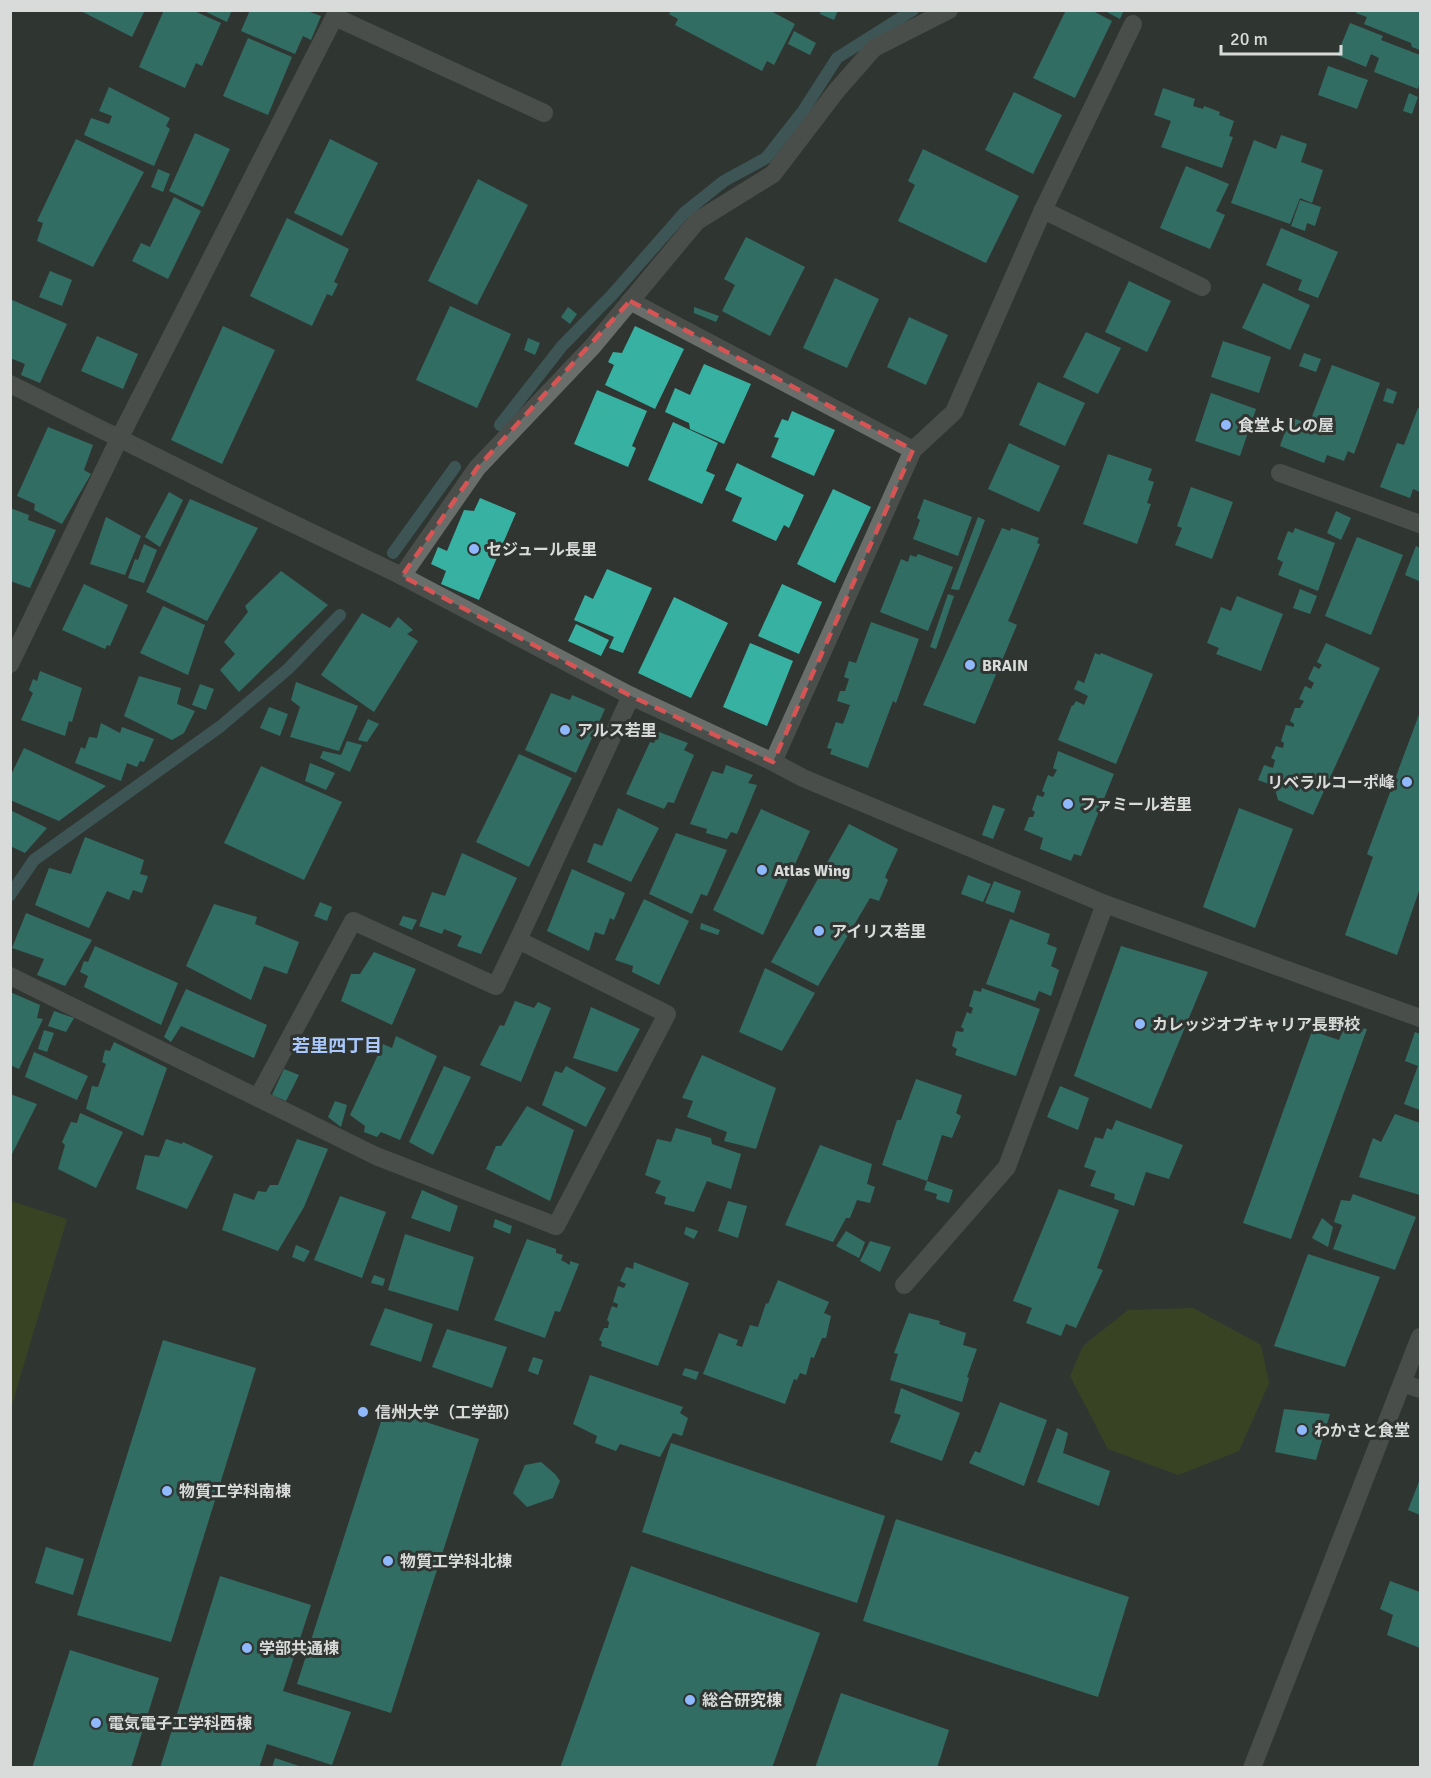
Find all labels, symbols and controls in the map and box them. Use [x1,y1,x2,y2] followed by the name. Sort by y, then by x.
[1221,18,1341,56] scale bar
[1230,28,1268,50] text: 20 m
[1238,416,1334,436] place label: 食堂よしの屋
[1219,418,1233,432] marker: 食堂よしの屋
[486,540,597,560] place label: セジュール長里
[467,542,481,556] marker: セジュール長里
[982,656,1028,676] place label: BRAIN
[963,658,977,672] marker: BRAIN
[577,721,657,741] place label: アルス若里
[558,723,572,737] marker: アルス若里
[1267,773,1395,793] place label: リベラルコーポ峰
[1400,775,1414,789] marker: リベラルコーポ峰
[1080,795,1192,815] place label: ファミール若里
[1061,797,1075,811] marker: ファミール若里
[774,861,851,881] place label: Atlas Wing
[755,863,769,877] marker: Atlas Wing
[831,922,926,942] place label: アイリス若里
[812,924,826,938] marker: アイリス若里
[1152,1015,1360,1035] place label: カレッジオブキャリア長野校
[1133,1017,1147,1031] marker: カレッジオブキャリア長野校
[292,1035,382,1057] district label: 若里四丁目
[374,1403,519,1423] place label: 信州大学（工学部）
[356,1405,370,1419] marker: 信州大学（工学部）
[1314,1421,1410,1441] place label: わかさと食堂
[1295,1423,1309,1437] marker: わかさと食堂
[179,1482,291,1502] place label: 物質工学科南棟
[160,1484,174,1498] marker: 物質工学科南棟
[400,1552,512,1572] place label: 物質工学科北棟
[381,1554,395,1568] marker: 物質工学科北棟
[259,1639,339,1659] place label: 学部共通棟
[240,1641,254,1655] marker: 学部共通棟
[702,1691,782,1711] place label: 総合研究棟
[683,1693,697,1707] marker: 総合研究棟
[108,1714,252,1734] place label: 電気電子工学科西棟
[89,1716,103,1730] marker: 電気電子工学科西棟

